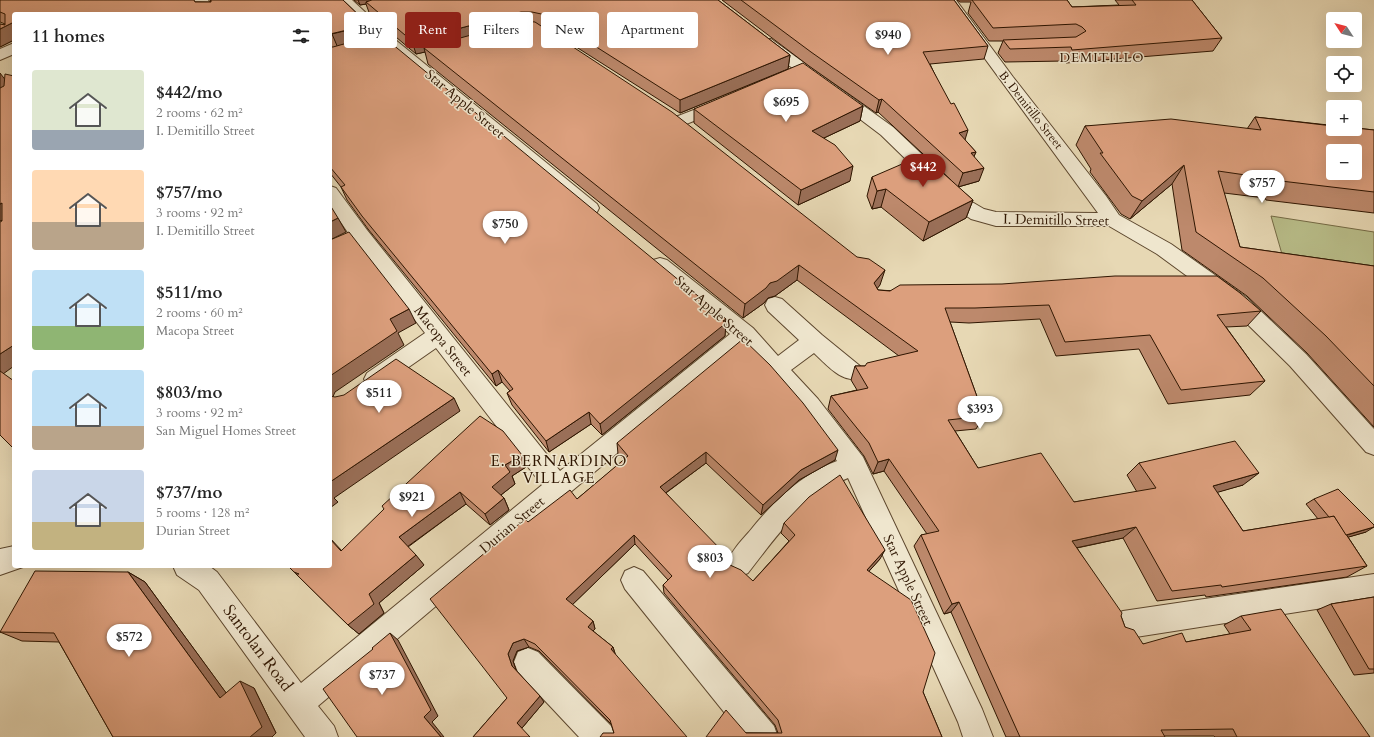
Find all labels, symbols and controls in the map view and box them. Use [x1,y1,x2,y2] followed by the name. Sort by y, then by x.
[344,12,397,48] chip: Buy
[405,12,461,48] chip: Rent
[469,12,533,48] chip: Filters
[541,12,599,48] chip: New
[607,12,698,48] chip: Apartment
[1326,12,1362,48] north arrow
[1326,12,1362,180] map controls
[864,22,912,56] pin: $940
[32,25,105,48] text: 11 homes
[290,25,312,47] icon: filters
[875,26,901,44] text: $940
[1059,49,1145,67] district label: DEMITILLO
[1326,56,1362,92] button: locate
[421,65,509,143] street label: Star Apple Street
[995,68,1067,153] street label: B. Demitillo Street
[156,81,222,104] text: $442/mo
[64,86,112,134] icon: home
[762,89,810,123] pin: $695
[773,93,799,111] text: $695
[1326,100,1362,136] button: +
[156,104,243,122] text: 2 rooms · 62 m²
[156,122,255,140] text: I. Demitillo Street
[1326,144,1362,180] button: −
[899,154,947,188] pin: $442
[910,158,936,176] text: $442
[1238,170,1286,204] pin: $757
[1249,174,1275,192] text: $757
[156,181,222,204] text: $757/mo
[64,186,112,234] icon: home
[156,204,243,222] text: 3 rooms · 92 m²
[1003,210,1110,230] street label: I. Demitillo Street
[481,211,529,245] pin: $750
[492,215,518,233] text: $750
[156,222,255,240] text: I. Demitillo Street
[671,271,758,351] street label: Star Apple Street
[156,281,222,304] text: $511/mo
[64,286,112,334] icon: home
[410,302,477,380] street label: Macopa Street
[156,304,243,322] text: 2 rooms · 60 m²
[156,322,234,340] text: Macopa Street
[355,380,403,414] pin: $511
[156,381,222,404] text: $803/mo
[366,384,392,402] text: $511
[64,386,112,434] icon: home
[956,396,1004,430] pin: $393
[967,400,993,418] text: $393
[156,404,243,422] text: 3 rooms · 92 m²
[156,422,296,440] text: San Miguel Homes Street
[491,451,627,488] district label: E. BERNARDINO VILLAGE
[156,481,222,504] text: $737/mo
[388,484,436,518] pin: $921
[64,486,112,534] icon: home
[399,488,425,506] text: $921
[475,492,549,558] street label: Durian Street
[156,504,249,522] text: 5 rooms · 128 m²
[156,522,230,540] text: Durian Street
[879,531,938,629] street label: Star Apple Street
[686,545,734,579] pin: $803
[697,549,723,567] text: $803
[218,600,298,696] street label: Santolan Road
[105,624,153,658] pin: $572
[116,628,142,646] text: $572
[358,662,406,696] pin: $737
[369,666,395,684] text: $737

